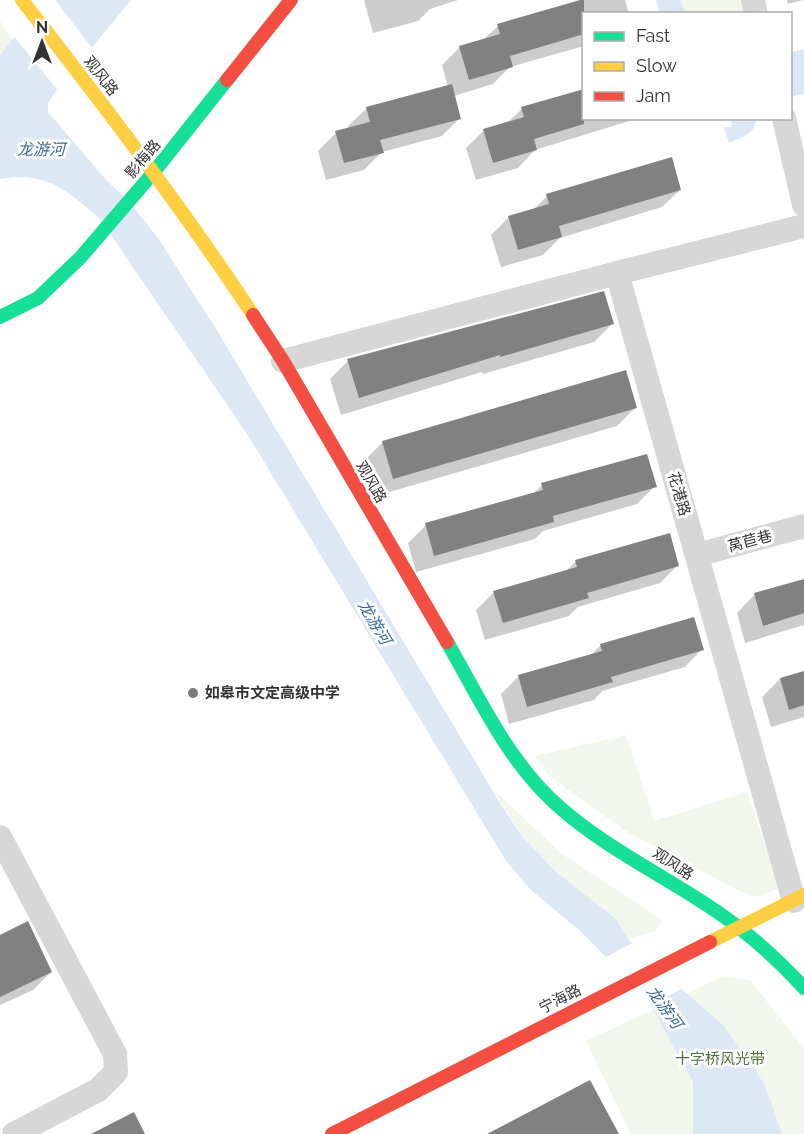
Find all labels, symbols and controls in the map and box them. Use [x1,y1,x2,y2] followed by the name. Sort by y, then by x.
[12,12,72,72] north arrow
[582,12,792,120] legend
[36,18,48,37] text: N
[636,25,670,46] text: Fast
[80,53,122,99] street label: 观风路
[636,55,677,76] text: Slow
[636,85,671,106] text: Jam
[122,136,164,182] street label: 影梅路
[17,140,68,159] water label: 龙游河
[352,458,390,506] street label: 观风路
[664,470,694,518] street label: 花港路
[726,526,774,556] street label: 莴苣巷
[354,597,397,650] water label: 龙游河
[205,684,340,702] place label: 如皋市文定高级中学
[186,686,200,700] marker: 如皋市文定高级中学
[649,844,697,884] street label: 观风路
[536,981,584,1017] street label: 宁海路
[643,982,688,1035] water label: 龙游河
[675,1050,765,1068] park label: 十字桥风光带

